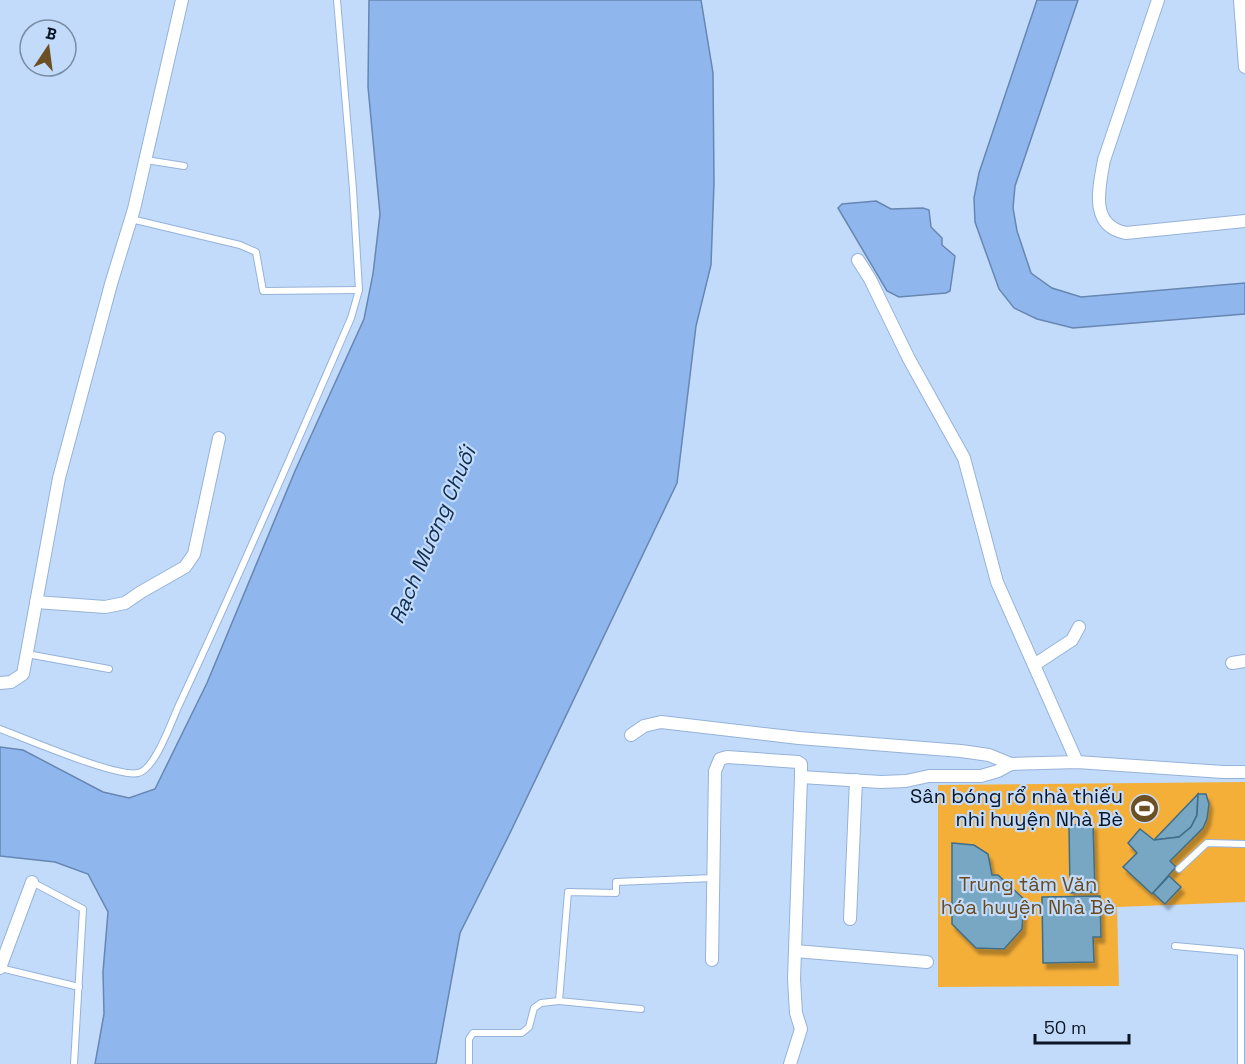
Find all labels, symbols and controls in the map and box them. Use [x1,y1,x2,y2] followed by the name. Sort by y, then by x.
[18,18,78,78] north arrow
[44,22,59,45] text: B
[383,440,483,628] water label: Rạch Mương Chuối
[910,783,1123,832] place label: Sân bóng rổ nhà thiếu nhi huyện Nhà Bè
[1128,792,1160,824] sports icon: Sân bóng rổ nhà thiếu nhi huyện Nhà Bè
[941,871,1115,920] park label: Trung tâm Văn hóa huyện Nhà Bè
[1035,1007,1130,1045] scale bar
[1044,1016,1086,1039] text: 50 m

